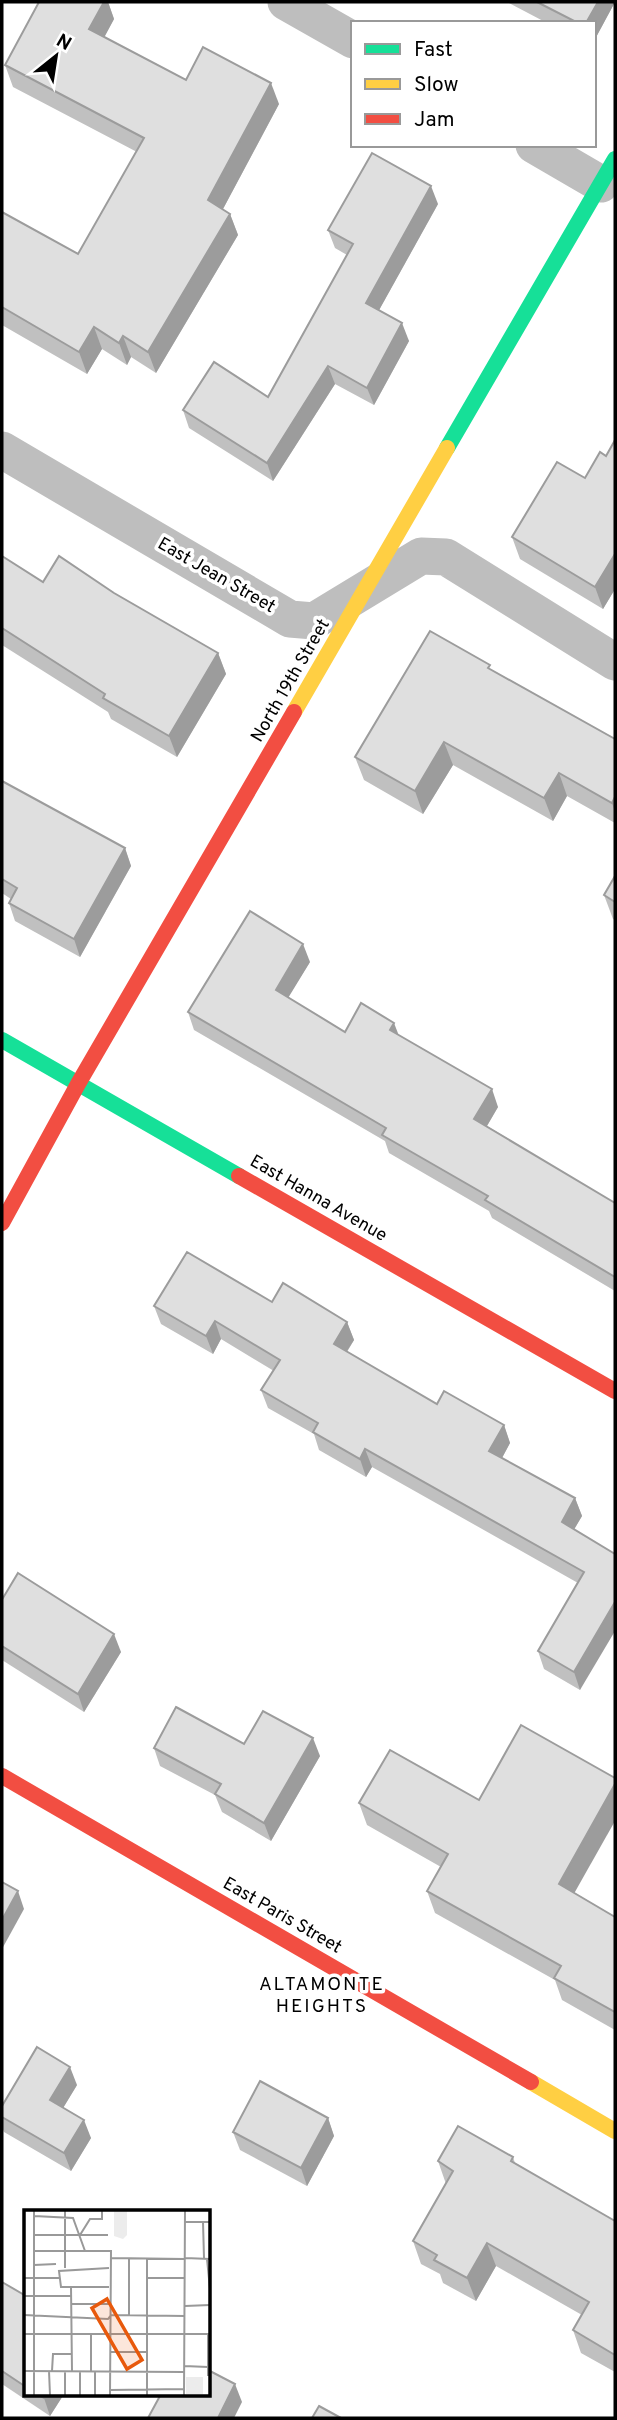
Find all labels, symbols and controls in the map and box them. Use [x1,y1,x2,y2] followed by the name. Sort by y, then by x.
[21,21,91,91] north arrow
[351,21,596,147] legend
[52,29,75,57] text: N
[414,37,453,64] text: Fast
[414,72,459,99] text: Slow
[414,107,455,134] text: Jam
[153,533,279,619] street label: East Jean Street
[246,615,336,747] street label: North 19th Street
[245,1150,391,1248] street label: East Hanna Avenue
[218,1873,346,1959] street label: East Paris Street
[259,1973,385,2019] district label: ALTAMONTE HEIGHTS
[24,2210,210,2396] inset map

